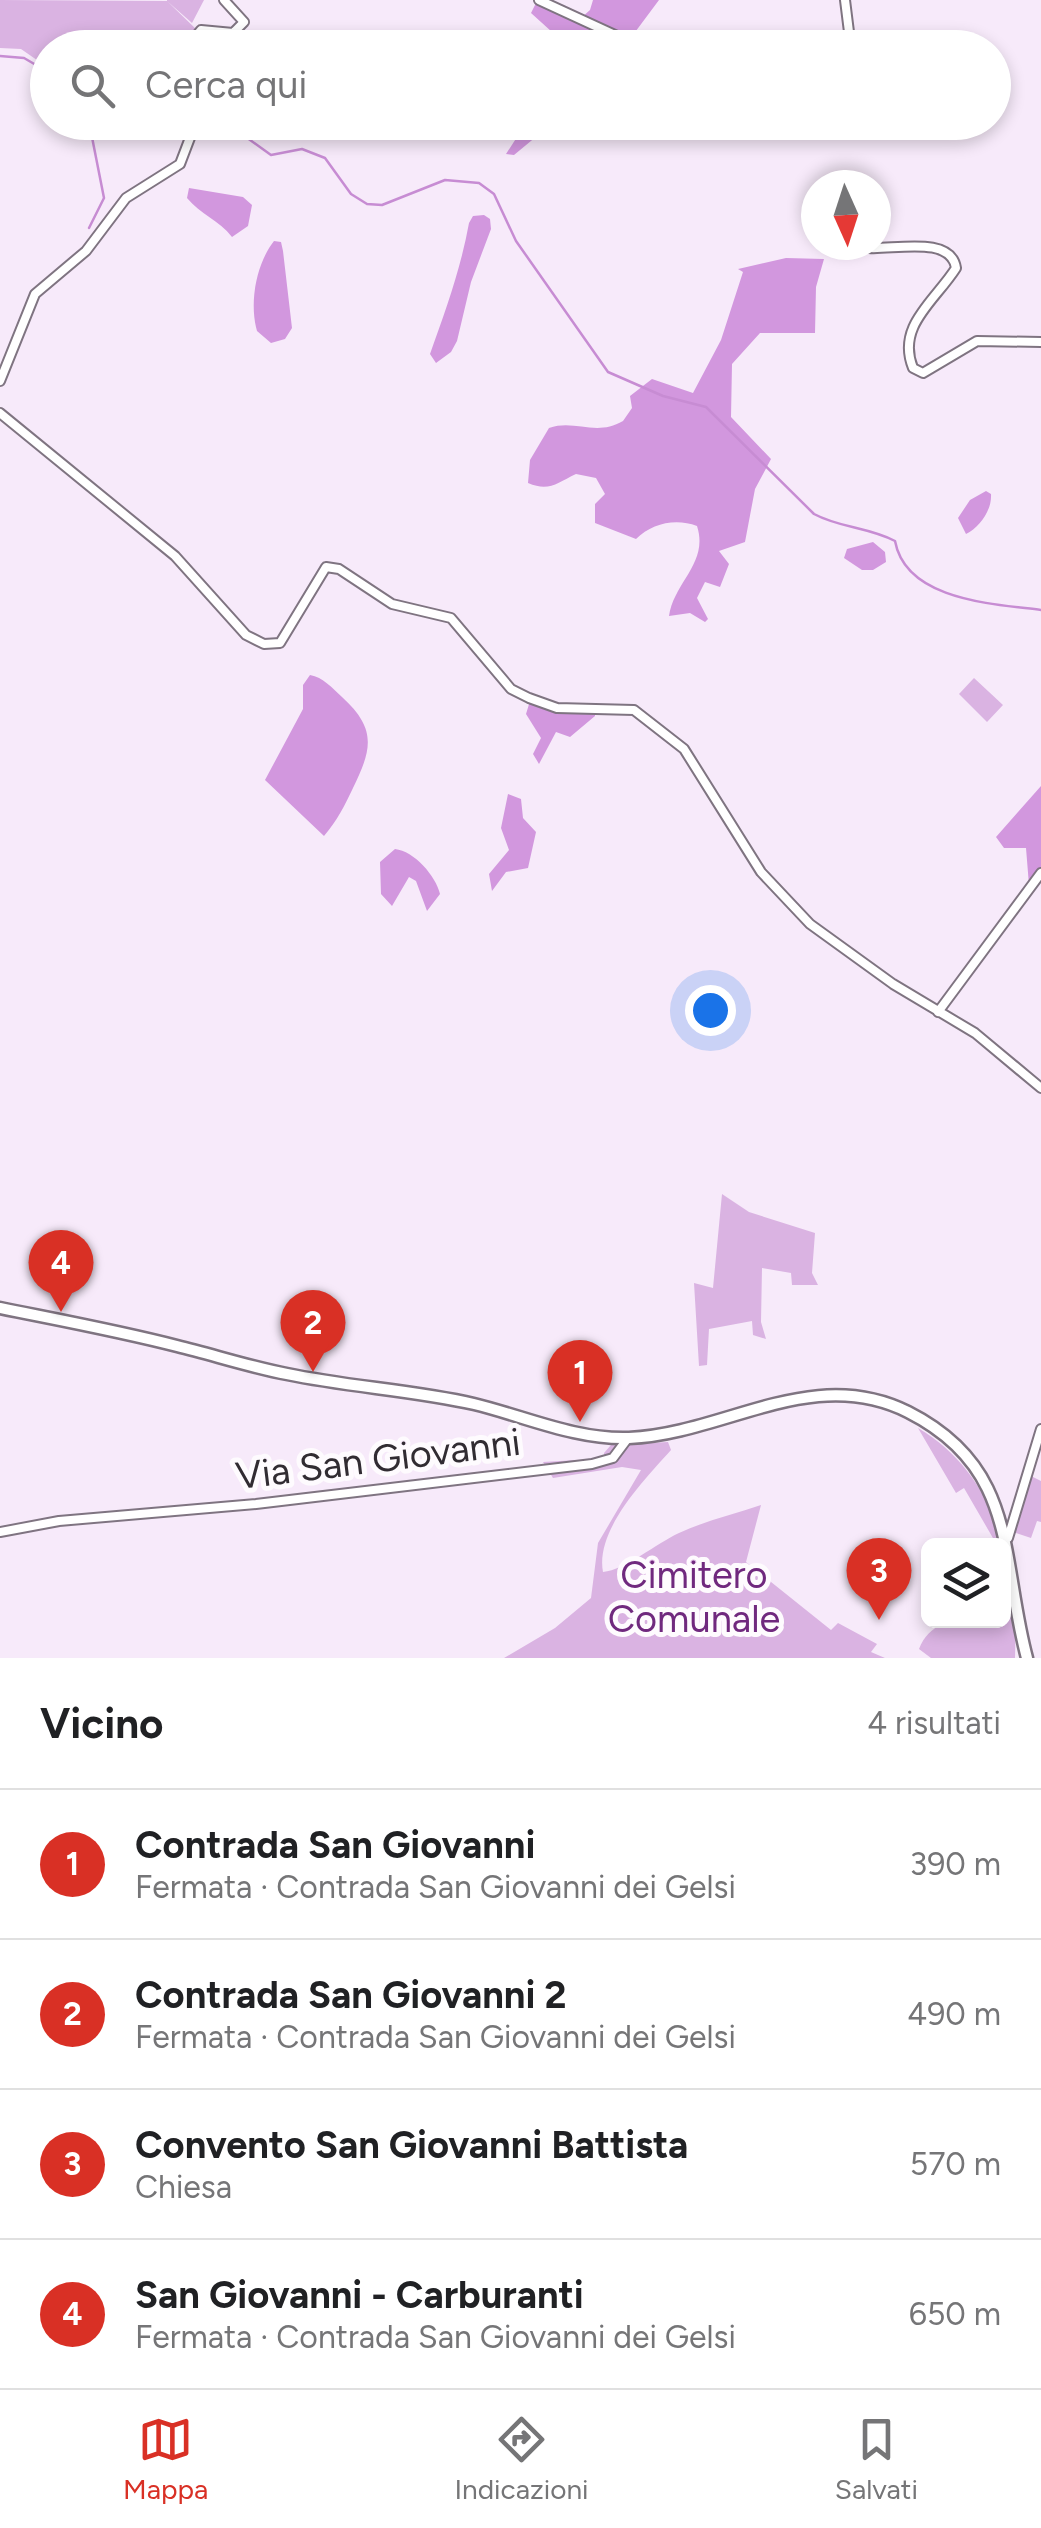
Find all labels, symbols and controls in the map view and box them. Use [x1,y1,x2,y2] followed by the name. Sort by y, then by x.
[30,30,1011,140] search box
[65,58,120,113] icon: search
[145,62,307,108] text: Cerca qui
[801,170,891,260] north arrow
[685,985,736,1036] your location
[28,1230,94,1312] pin: 4
[280,1290,346,1372] pin: 2
[548,1340,612,1422] pin: 1
[233,1419,523,1499] street label: Via San Giovanni
[846,1538,912,1620] pin: 3
[921,1538,1011,1628] map controls
[921,1538,1011,1628] button: layers
[608,1552,780,1642] park label: Cimitero Comunale
[40,1698,164,1749] text: Vicino
[867,1704,1001,1742] text: 4 risultati
[135,1822,535,1868] text: Contrada San Giovanni
[66,1845,79,1883] text: 1
[910,1845,1001,1883] text: 390 m
[135,1868,736,1906] text: Fermata · Contrada San Giovanni dei Gelsi
[135,1972,566,2018] text: Contrada San Giovanni 2
[63,1995,82,2033] text: 2
[907,1995,1001,2033] text: 490 m
[135,2018,736,2056] text: Fermata · Contrada San Giovanni dei Gelsi
[135,2122,688,2168] text: Convento San Giovanni Battista
[64,2145,81,2183] text: 3
[910,2145,1001,2183] text: 570 m
[135,2168,232,2206] text: Chiesa
[135,2272,584,2318] text: San Giovanni - Carburanti
[62,2295,83,2333] text: 4
[909,2295,1001,2333] text: 650 m
[135,2318,736,2356] text: Fermata · Contrada San Giovanni dei Gelsi
[123,2412,208,2506] tab: Mappa
[454,2412,589,2506] tab: Indicazioni
[835,2412,918,2506] tab: Salvati

